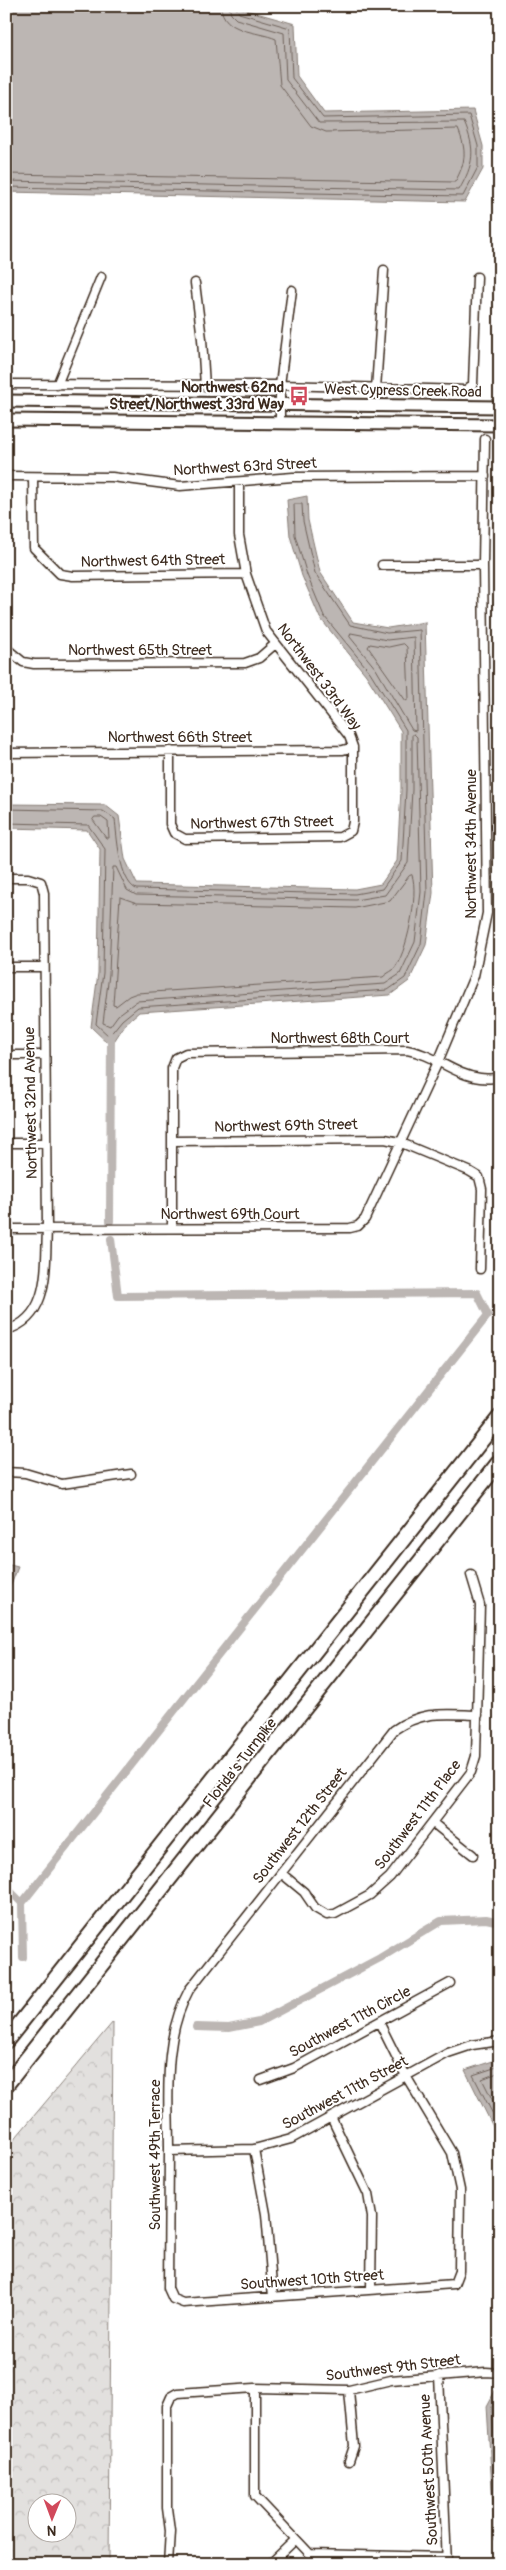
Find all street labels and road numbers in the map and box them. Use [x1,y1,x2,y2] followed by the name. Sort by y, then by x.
[324,380,482,402] street label: West Cypress Creek Road
[173,454,318,480] street label: Northwest 63rd Street
[81,550,226,572] street label: Northwest 64th Street
[273,620,366,735] street label: Northwest 33rd Way
[68,641,213,660] street label: Northwest 65th Street
[108,728,253,747] street label: Northwest 66th Street
[462,769,481,919] street label: Northwest 34th Avenue
[190,812,335,834] street label: Northwest 67th Street
[20,1026,42,1179] street label: Northwest 32nd Avenue
[270,1029,410,1048] street label: Northwest 68th Court
[214,1115,359,1137] street label: Northwest 69th Street
[160,1205,301,1224] street label: Northwest 69th Court
[199,1714,281,1812] street label: Florida's Turnpike
[370,1756,466,1874] street label: Southwest 11th Place
[249,1763,352,1888] street label: Southwest 12th Street
[286,1982,415,2062] street label: Southwest 11th Circle
[279,2051,412,2134] street label: Southwest 11th Street
[146,2079,165,2231] street label: Southwest 49th Terrace
[239,2265,385,2295] street label: Southwest 10th Street
[324,2350,462,2386] street label: Southwest 9th Street
[416,2393,442,2546] street label: Southwest 50th Avenue

